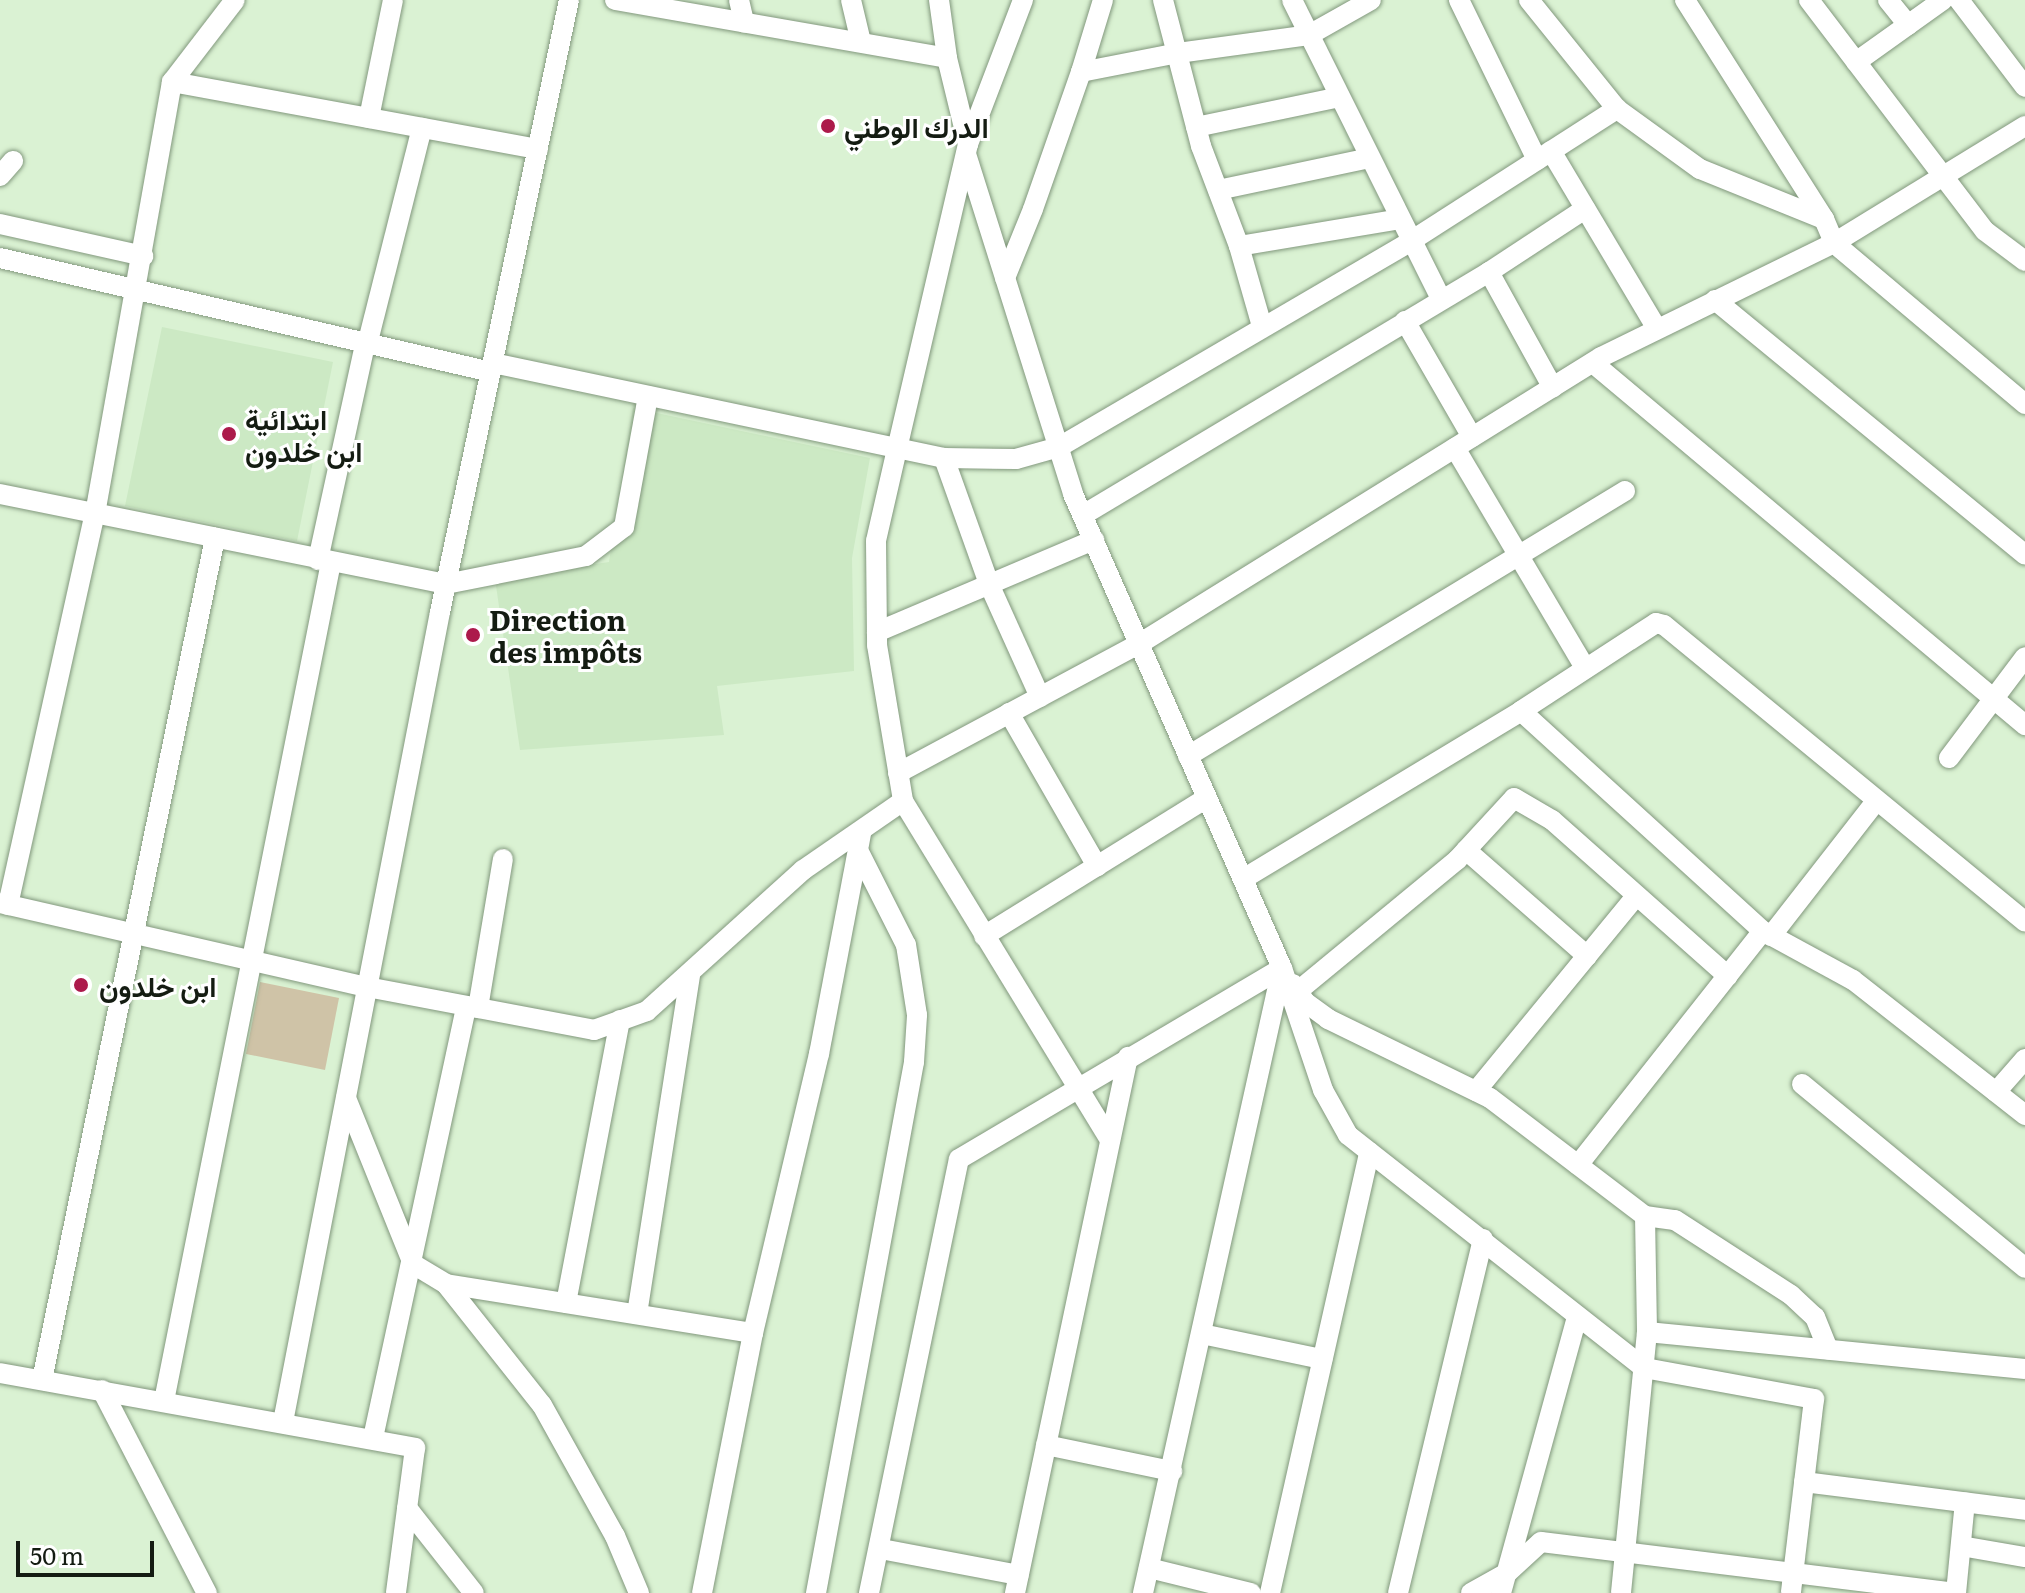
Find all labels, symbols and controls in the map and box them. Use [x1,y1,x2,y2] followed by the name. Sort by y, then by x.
[844,109,989,143] place label: الدرك الوطني
[819,117,837,135] marker: الدرك الوطني
[245,401,362,467] place label: ابتدائية ابن خلدون
[220,425,238,443] marker: ابتدائية ابن خلدون
[489,602,642,668] place label: Direction des impôts
[464,626,482,644] marker: Direction des impôts
[99,968,216,1002] place label: ابن خلدون
[70,974,92,996] marker: ابن خلدون
[20,1525,158,1575] scale bar
[30,1537,84,1572] text: 50 m

